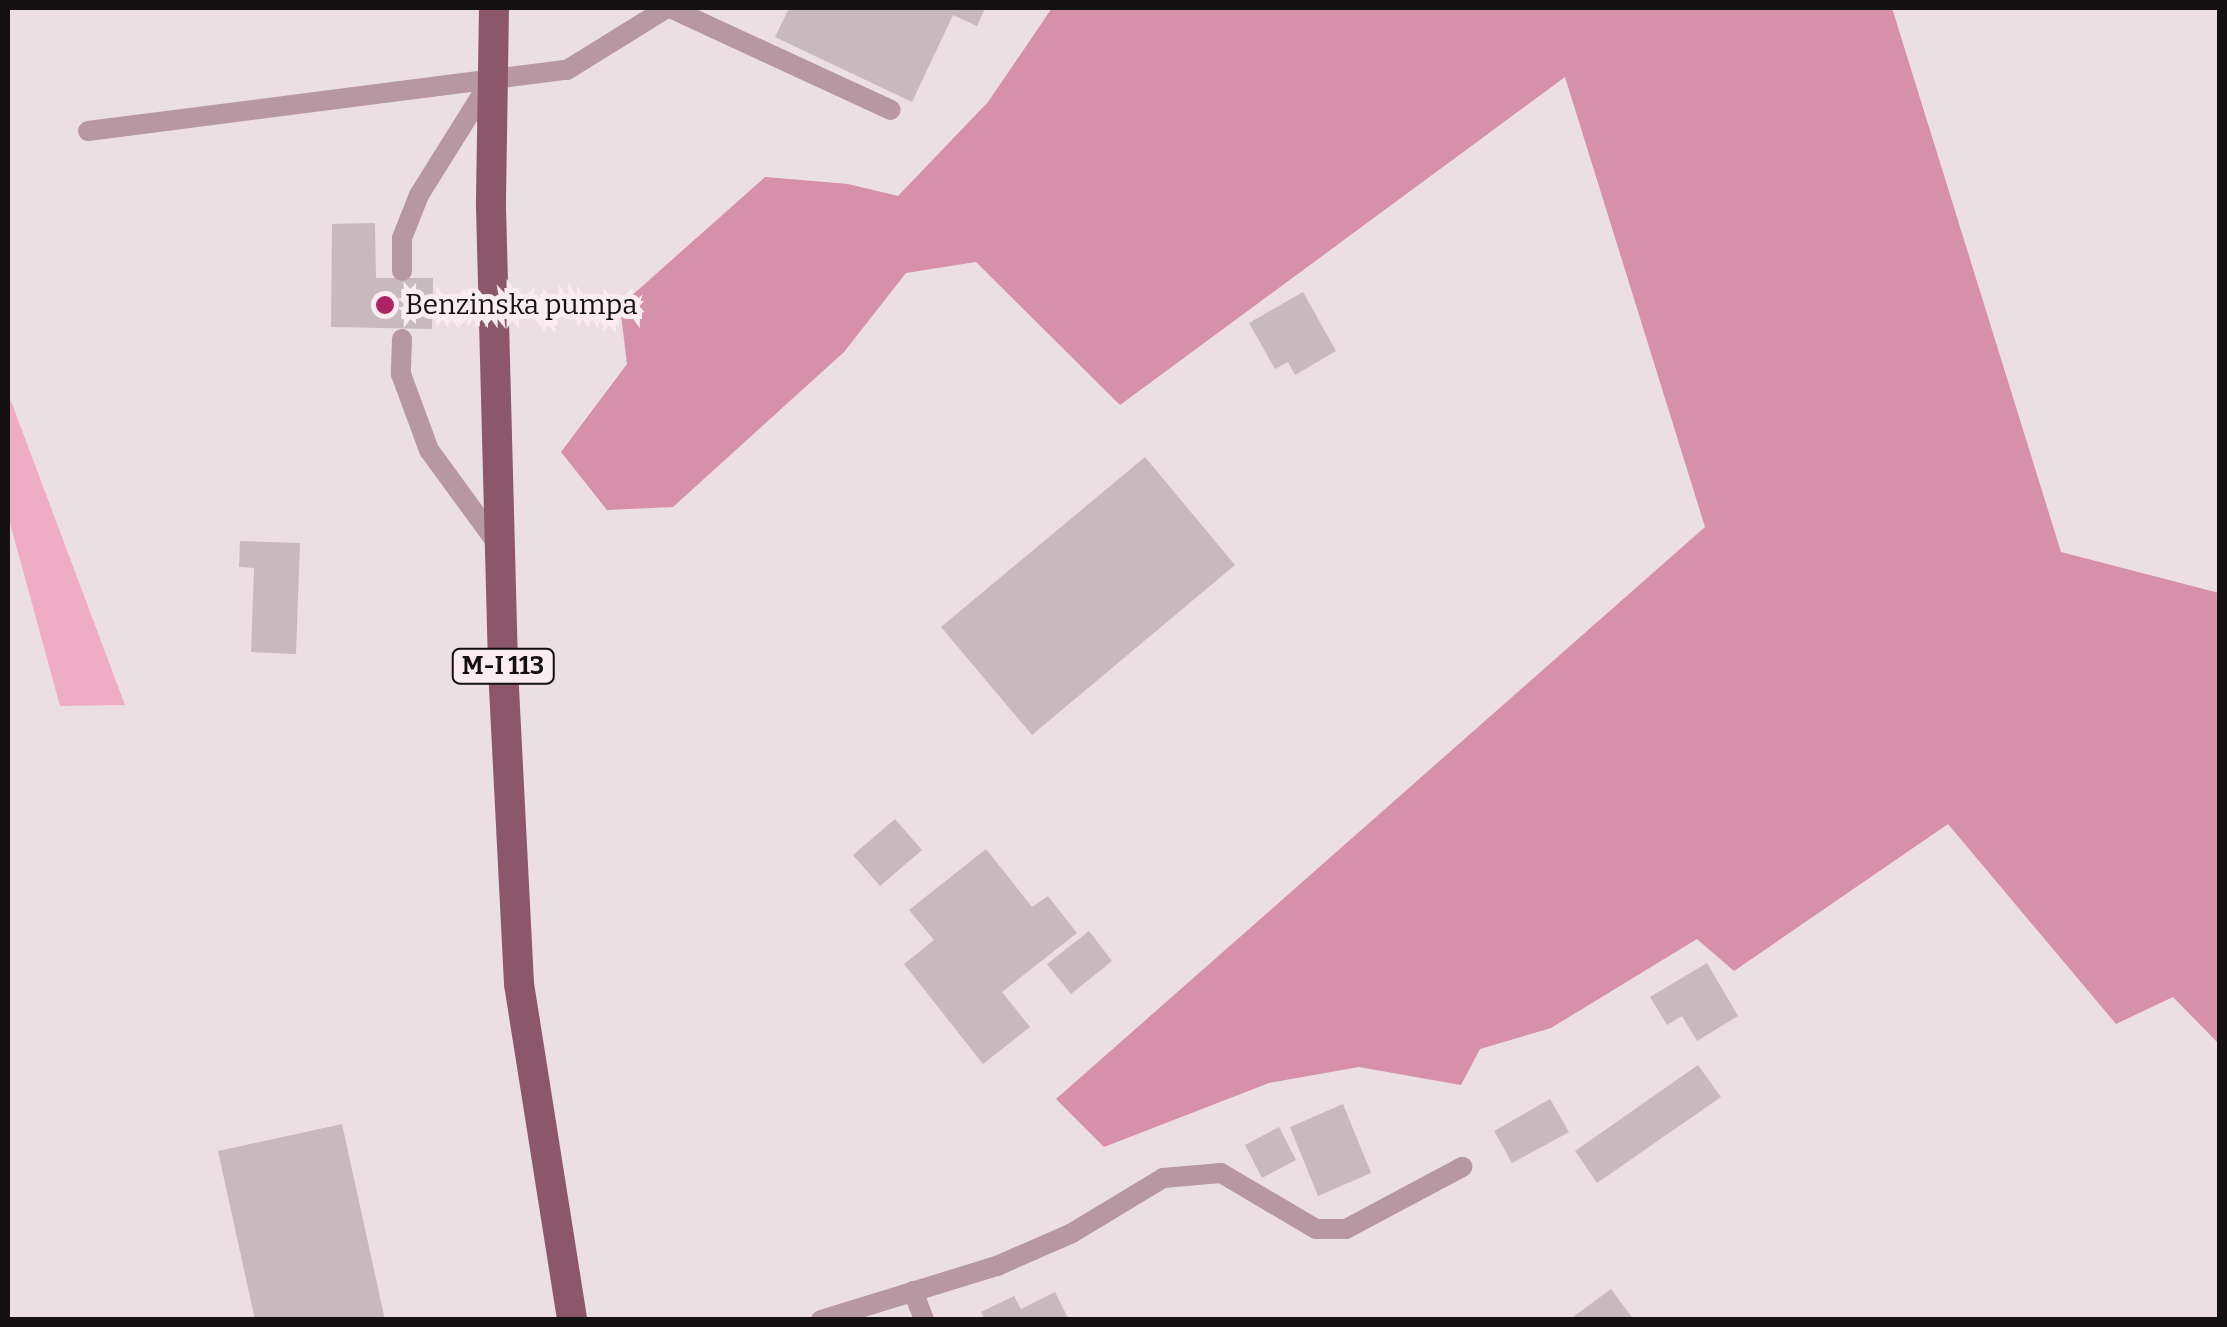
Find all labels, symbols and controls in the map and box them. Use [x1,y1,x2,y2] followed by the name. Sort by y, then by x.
[405,288,637,322] place label: Benzinska pumpa
[374,294,396,316] marker: Benzinska pumpa
[450,646,556,686] road number: M-I 113

